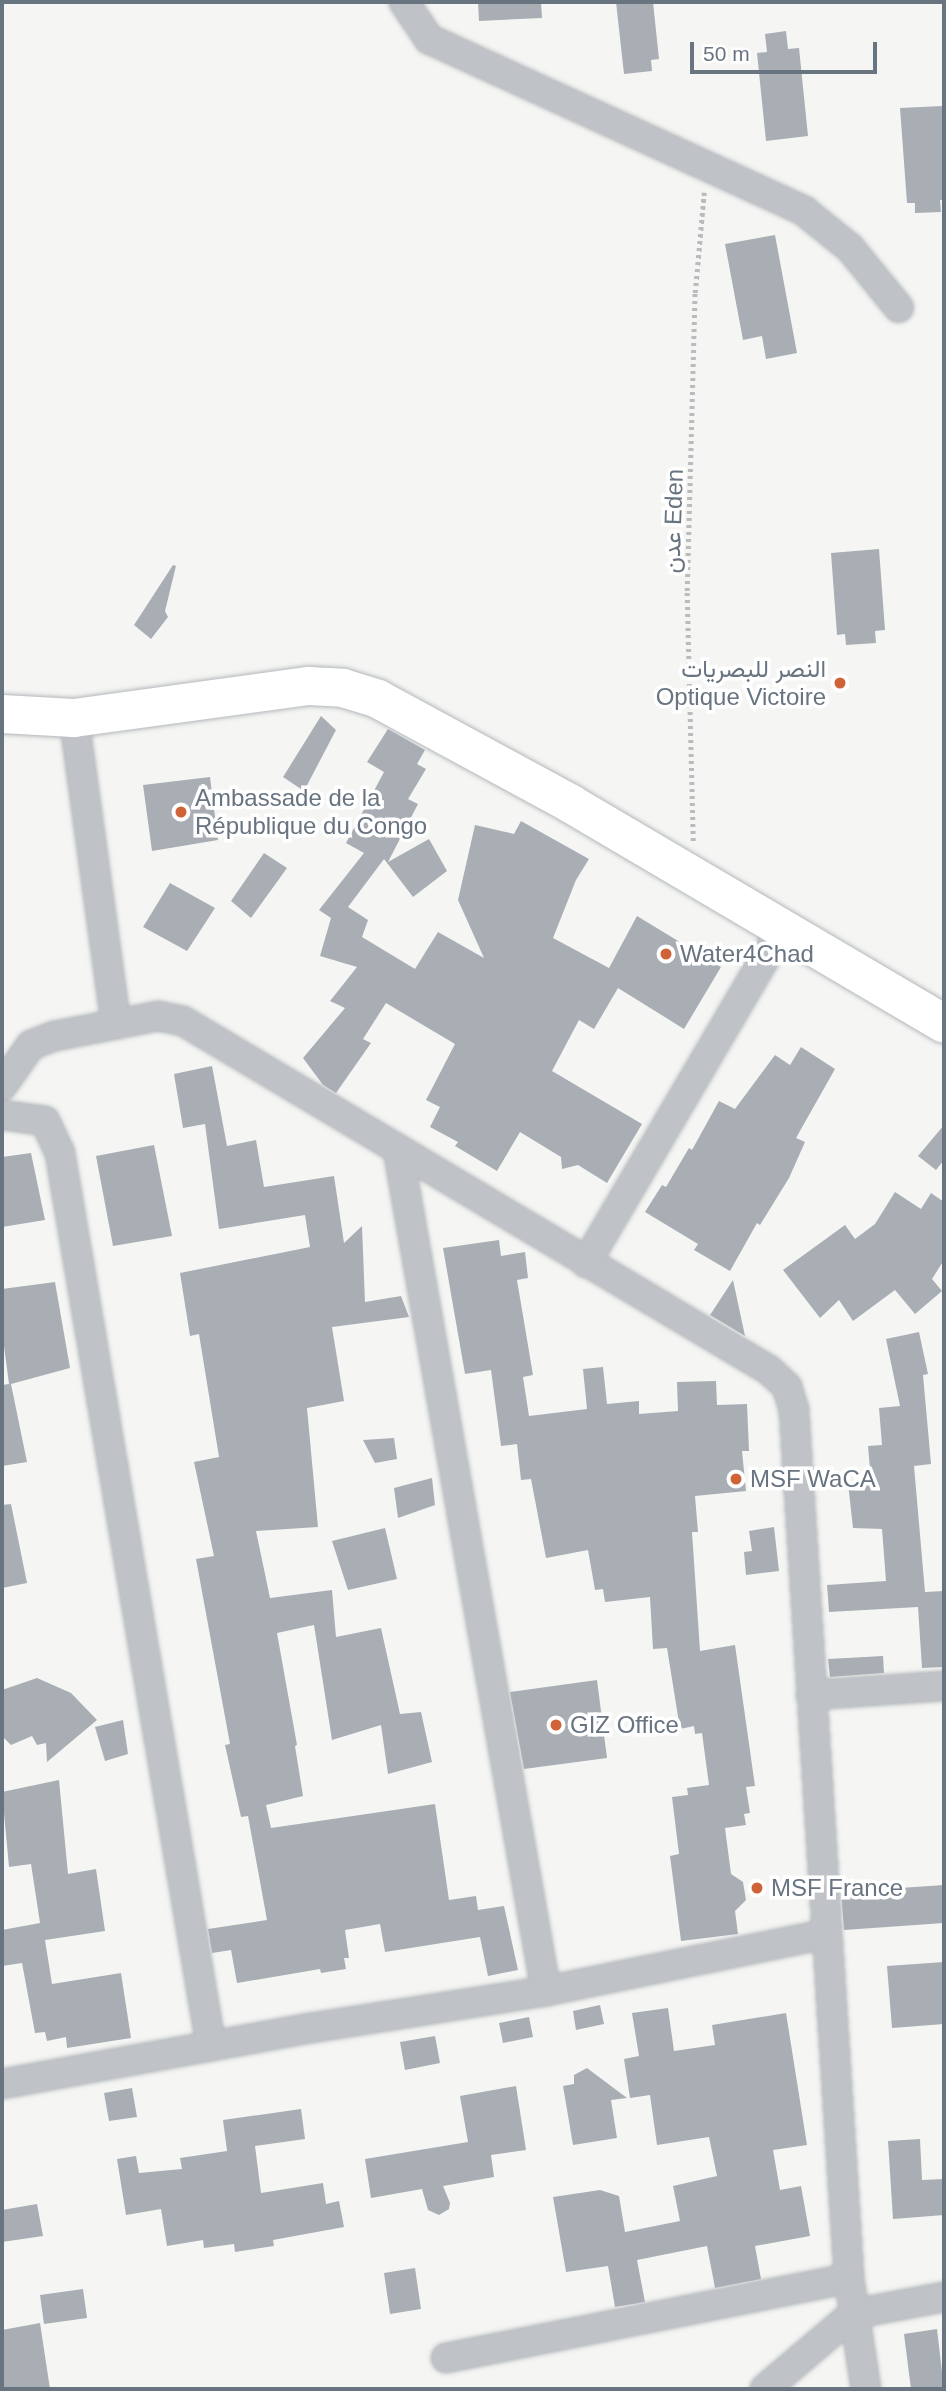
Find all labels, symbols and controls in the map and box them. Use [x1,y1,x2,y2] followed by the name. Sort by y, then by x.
[694,28,881,72] scale bar
[703,42,750,65] text: 50 m
[657,468,689,574] street label: عدن Eden
[656,655,826,711] place label: النصر للبصريات Optique Victoire
[832,675,848,691] marker: النصر للبصريات Optique Victoire
[195,784,427,840] place label: Ambassade de la République du Congo
[173,804,189,820] marker: Ambassade de la République du Congo
[680,940,814,968] place label: Water4Chad
[658,946,674,962] marker: Water4Chad
[750,1465,876,1493] place label: MSF WaCA
[728,1471,744,1487] marker: MSF WaCA
[570,1711,679,1739] place label: GIZ Office
[548,1717,564,1733] marker: GIZ Office
[771,1874,903,1902] place label: MSF France
[749,1880,765,1896] marker: MSF France

